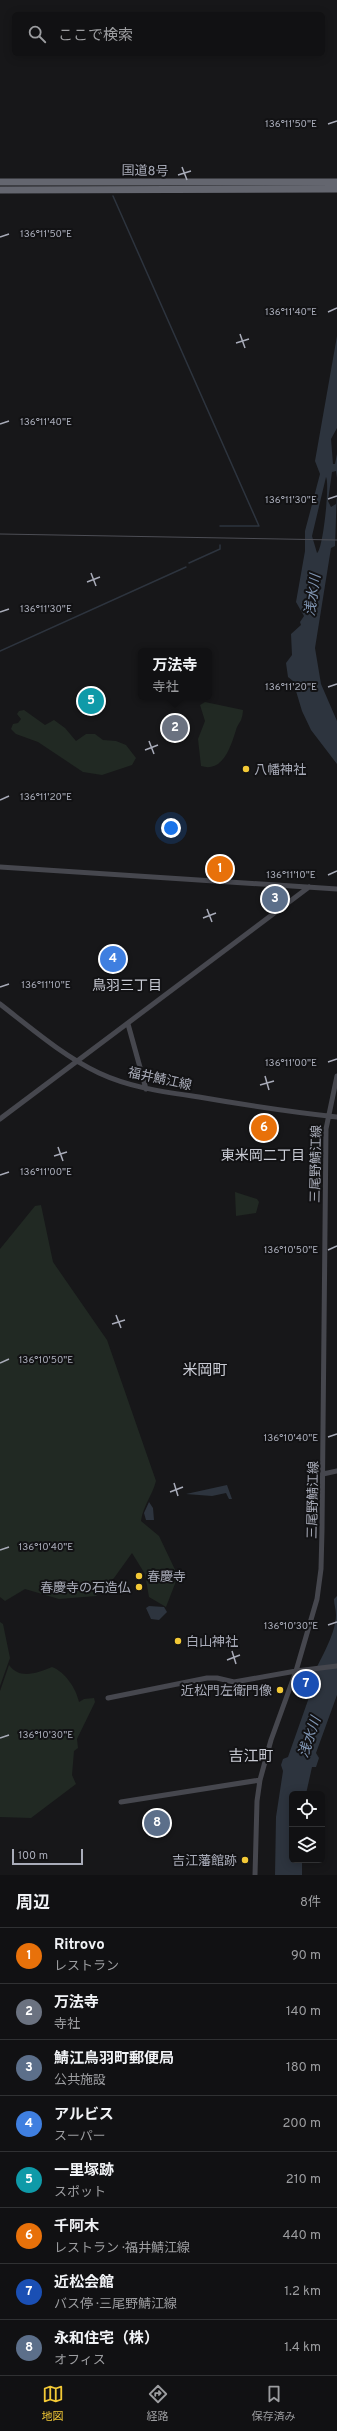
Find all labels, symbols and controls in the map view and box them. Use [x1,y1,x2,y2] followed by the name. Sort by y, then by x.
[12,12,325,56] search box
[26,23,48,45] icon: search
[58,27,133,46] text: ここで検索
[265,118,317,131] text: 136°11'50"E
[121,164,169,180] street label: 国道8号
[20,228,72,241] text: 136°11'50"E
[265,306,317,319] text: 136°11'40"E
[20,416,72,429] text: 136°11'40"E
[265,494,317,507] text: 136°11'30"E
[302,571,325,617] water label: 浅水川
[20,603,72,616] text: 136°11'30"E
[138,648,212,700] popup
[152,657,198,676] text: 万法寺
[152,680,179,696] text: 寺社
[265,681,317,694] text: 136°11'20"E
[78,686,104,716] pin: 5
[162,713,188,743] pin: 2
[254,763,306,779] place label: 八幡神社
[241,764,251,774] marker: 八幡神社
[20,791,72,804] text: 136°11'20"E
[161,818,181,838] your location
[207,854,233,884] pin: 1
[266,869,316,882] text: 136°11'10"E
[262,884,288,914] pin: 3
[100,944,126,974] pin: 4
[92,978,162,995] district label: 鳥羽三丁目
[21,979,71,992] text: 136°11'10"E
[265,1057,317,1070] text: 136°11'00"E
[126,1064,193,1095] street label: 福井鯖江線
[251,1113,277,1143] pin: 6
[307,1125,326,1203] street label: 三尾野鯖江線
[221,1148,305,1165] district label: 東米岡二丁目
[20,1166,72,1179] text: 136°11'00"E
[264,1244,318,1257] text: 136°10'50"E
[19,1354,73,1367] text: 136°10'50"E
[182,1362,228,1381] district label: 米岡町
[264,1432,318,1445] text: 136°10'40"E
[304,1461,323,1539] street label: 三尾野鯖江線
[19,1541,73,1554] text: 136°10'40"E
[147,1570,186,1586] place label: 春慶寺
[134,1571,144,1581] marker: 春慶寺
[40,1581,131,1597] place label: 春慶寺の石造仏
[134,1582,144,1592] marker: 春慶寺の石造仏
[264,1620,318,1633] text: 136°10'30"E
[186,1634,238,1651] place label: 白山神社
[173,1636,183,1646] marker: 白山神社
[293,1669,319,1699] pin: 7
[181,1683,272,1700] place label: 近松門左衛門像
[275,1685,285,1695] marker: 近松門左衛門像
[296,1713,326,1760] water label: 浅水川
[19,1729,73,1742] text: 136°10'30"E
[228,1748,274,1767] district label: 吉江町
[289,1791,325,1863] map controls
[289,1791,325,1827] button: locate
[144,1808,170,1838] pin: 8
[289,1827,325,1863] button: layers
[12,1847,83,1866] scale bar
[18,1849,48,1863] text: 100 m
[172,1854,237,1870] place label: 吉江藩館跡
[240,1855,250,1865] marker: 吉江藩館跡
[16,1893,50,1915] text: 周辺
[300,1895,321,1911] text: 8件
[54,1936,105,1955] text: Ritrovo
[26,1948,32,1964] text: 1
[291,1948,321,1964] text: 90 m
[54,1959,119,1975] text: レストラン
[54,1994,99,2013] text: 万法寺
[25,2004,33,2020] text: 2
[286,2004,321,2020] text: 140 m
[54,2017,80,2033] text: 寺社
[54,2050,174,2069] text: 鯖江鳥羽町郵便局
[25,2060,33,2076] text: 3
[286,2060,321,2076] text: 180 m
[54,2073,106,2089] text: 公共施設
[54,2106,114,2125] text: アルビス
[25,2116,33,2132] text: 4
[282,2116,321,2132] text: 200 m
[54,2129,106,2145] text: スーパー
[54,2162,114,2181] text: 一里塚跡
[25,2172,33,2188] text: 5
[286,2172,321,2188] text: 210 m
[54,2185,106,2201] text: スポット
[54,2218,99,2237] text: 千阿木
[25,2228,33,2244] text: 6
[282,2228,321,2244] text: 440 m
[54,2241,190,2257] text: レストラン · 福井鯖江線
[54,2274,114,2293] text: 近松会館
[26,2284,32,2300] text: 7
[284,2284,321,2300] text: 1.2 km
[54,2297,177,2313] text: バス停 · 三尾野鯖江線
[54,2330,159,2349] text: 永和住宅（株）
[25,2340,33,2356] text: 8
[284,2340,321,2356] text: 1.4 km
[54,2353,106,2369] text: オフィス
[42,2383,64,2424] tab: 地図
[147,2383,169,2424] tab: 経路
[252,2383,296,2424] tab: 保存済み

